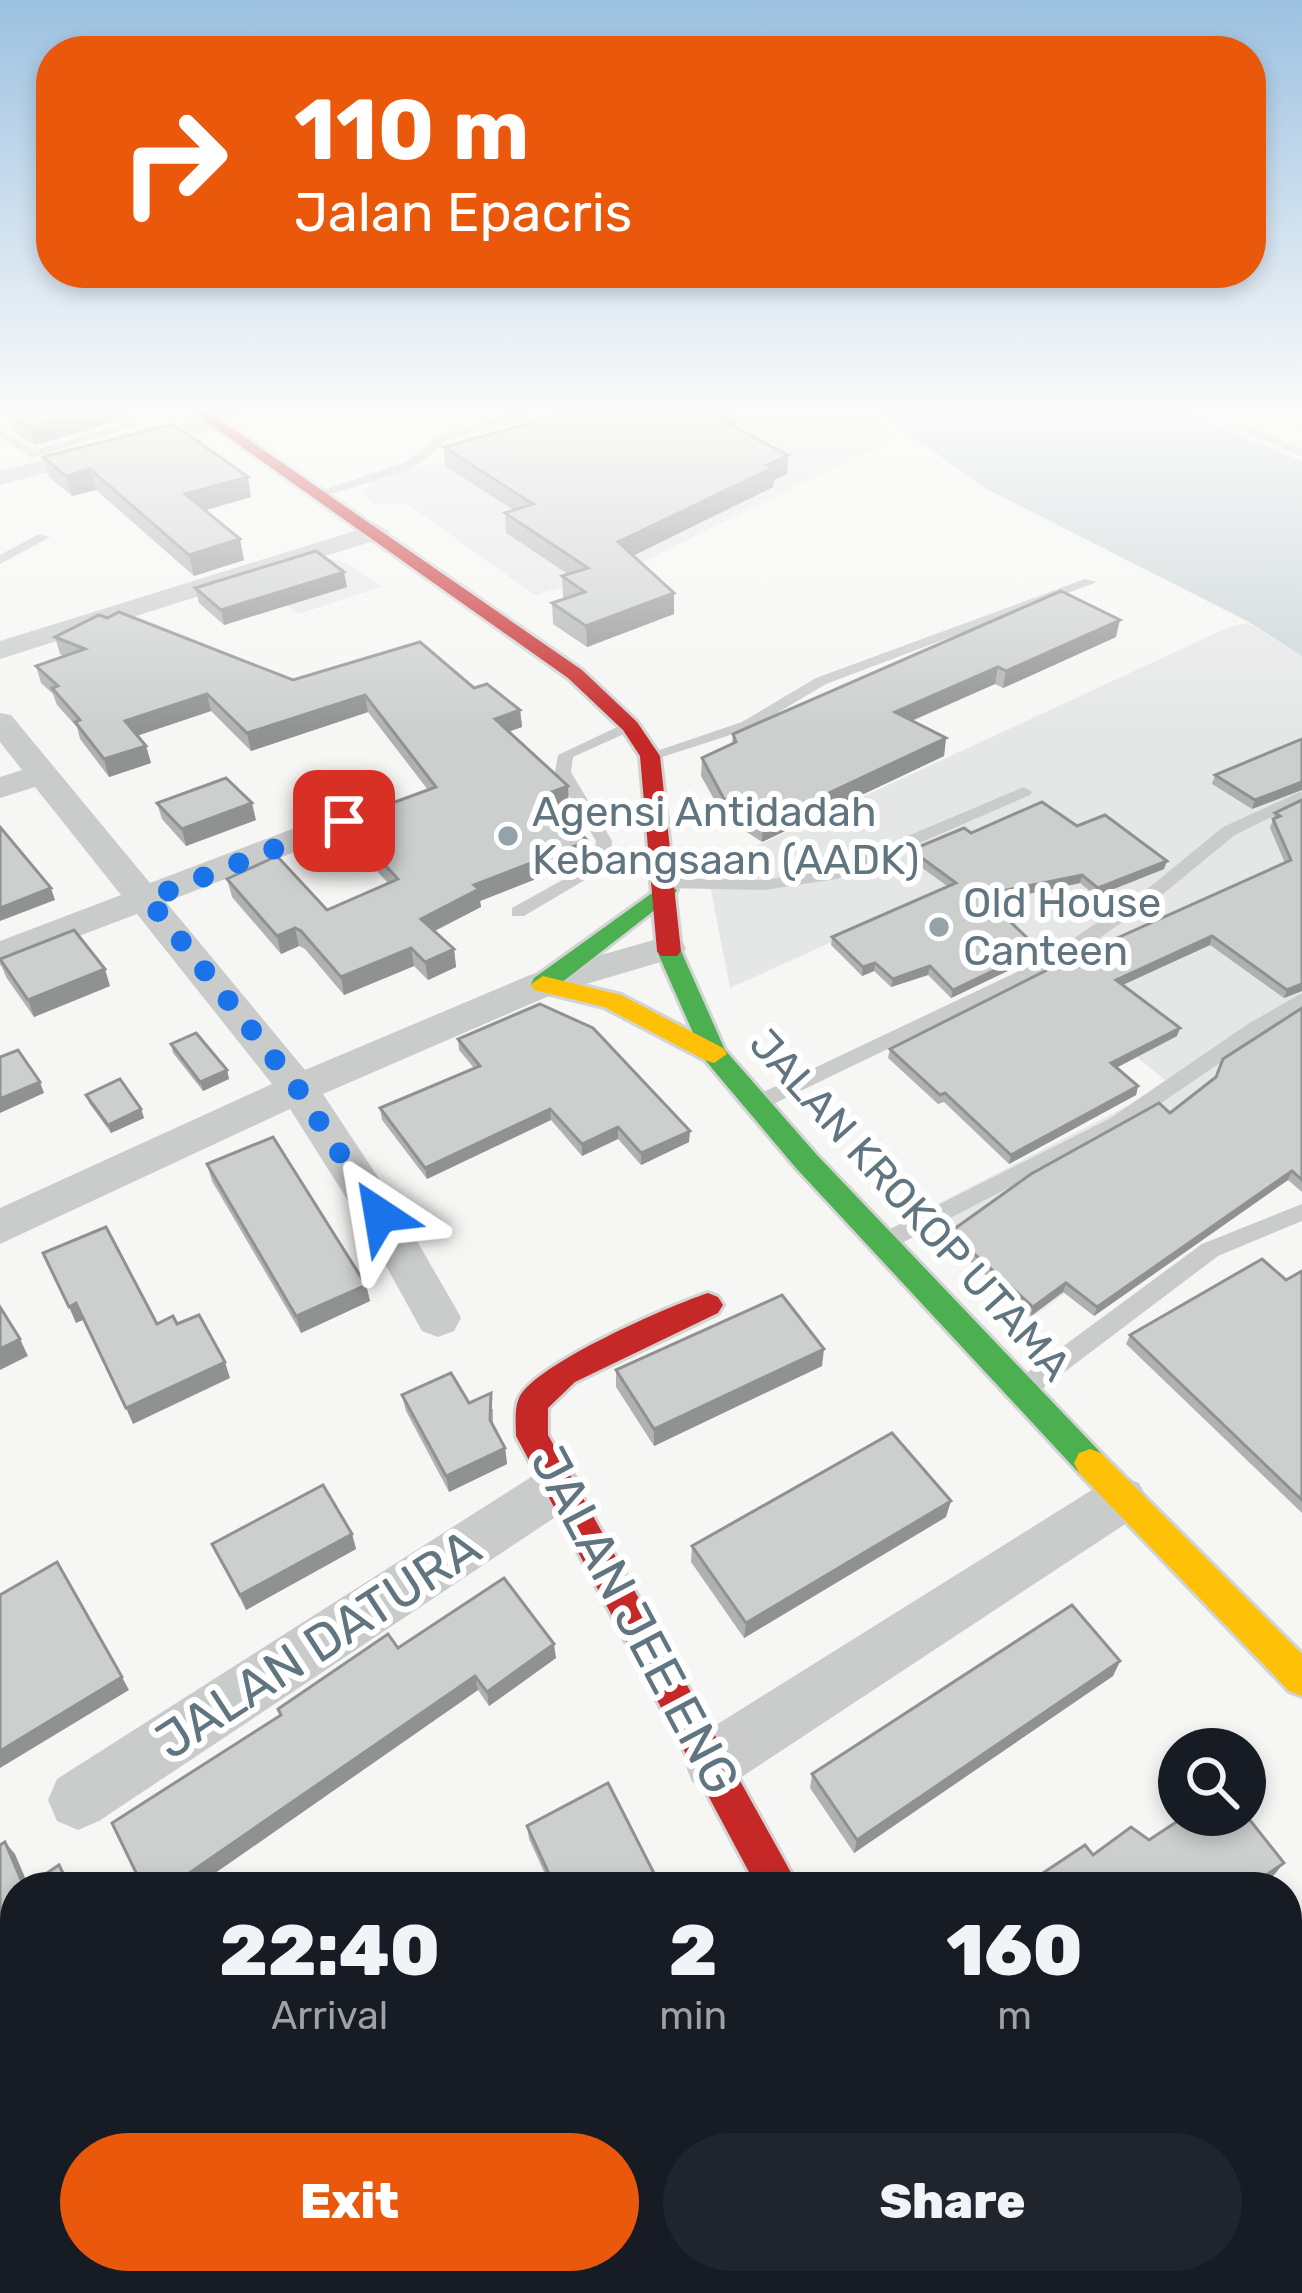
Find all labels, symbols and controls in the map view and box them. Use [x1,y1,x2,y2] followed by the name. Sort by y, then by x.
[294,80,529,180] text: 110 m
[96,84,252,240] icon: right
[294,181,632,245] text: Jalan Epacris
[293,770,395,872] pin
[532,787,920,885] place label: Agensi Antidadah Kebangsaan (AADK)
[311,788,377,854] icon: arrive
[495,823,521,849] marker: Agensi Antidadah Kebangsaan (AADK)
[963,878,1161,976] place label: Old House Canteen
[926,914,952,940] marker: Old House Canteen
[739,1019,1081,1391] street label: JALAN KROKOP UTAMA
[317,1152,443,1278] position arrow
[518,1436,752,1804] street label: JALAN JEE ENG
[144,1516,492,1772] street label: JALAN DATURA
[1158,1728,1266,1836] map controls
[1158,1728,1266,1836] button: search
[219,1908,440,1993] text: 22:40
[669,1908,718,1993] text: 2
[946,1908,1083,1993] text: 160
[271,1993,388,2039] text: Arrival
[659,1993,727,2039] text: min
[997,1993,1032,2039] text: m
[60,2133,639,2271] button: Exit
[663,2133,1242,2271] button: Share

